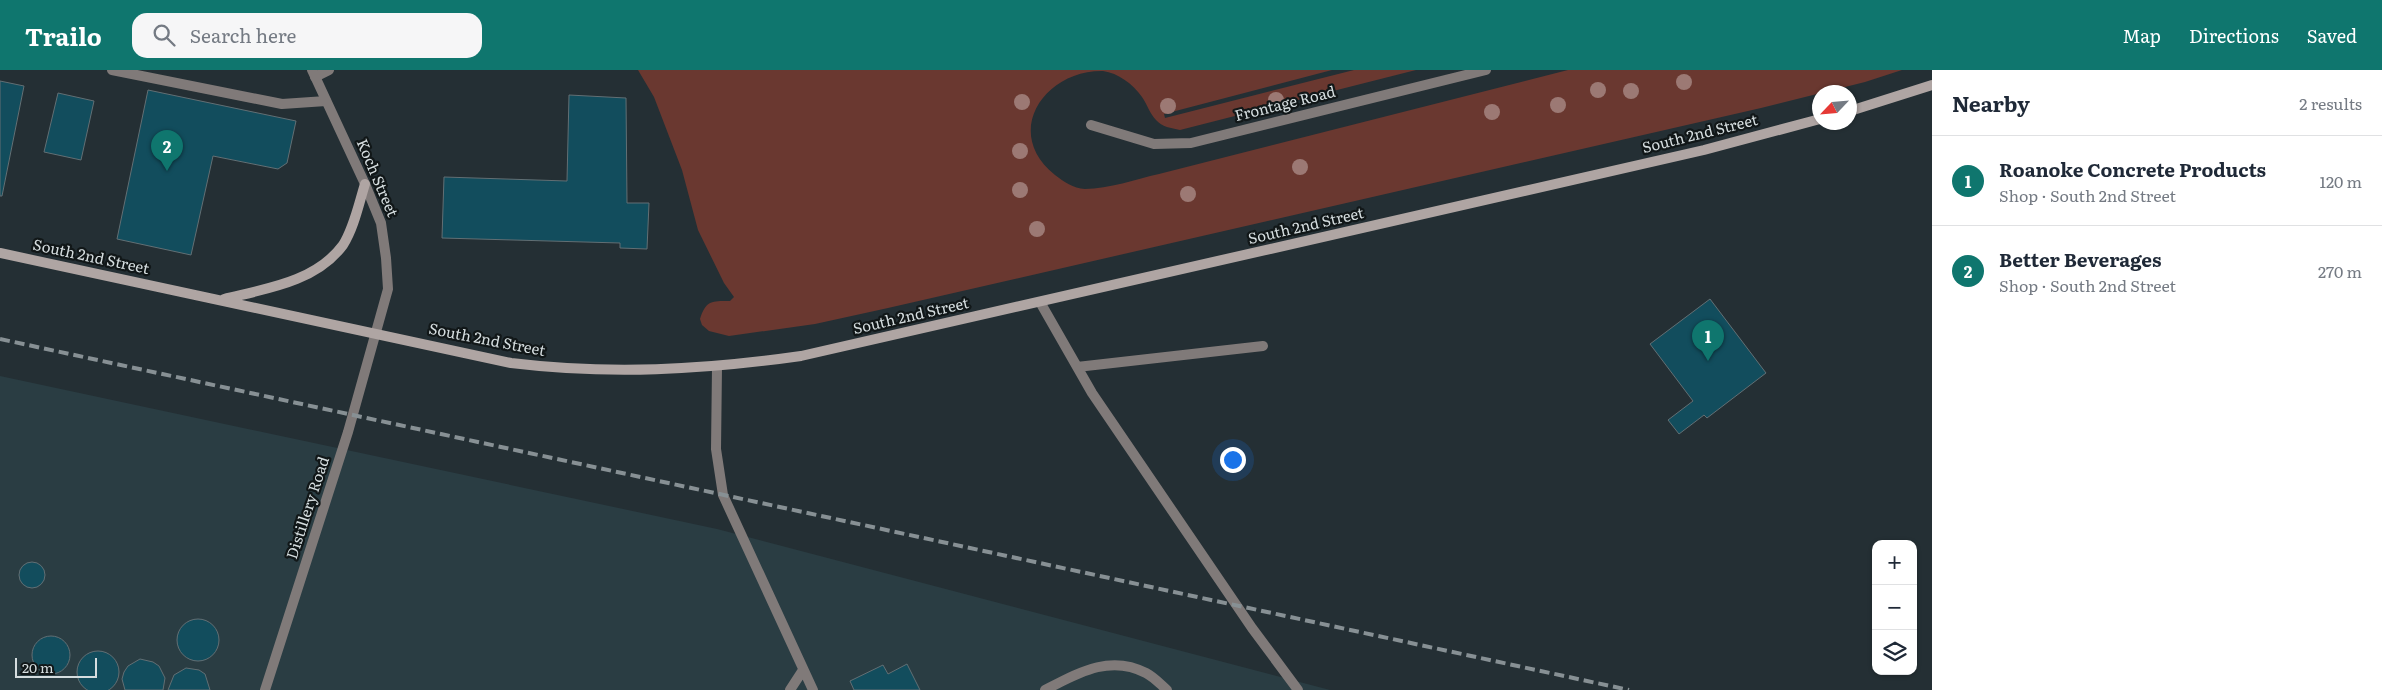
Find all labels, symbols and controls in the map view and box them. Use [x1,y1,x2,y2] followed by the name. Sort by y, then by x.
[132,13,482,58] search box
[25,18,102,53] text: Trailo
[150,21,178,49] icon: search
[190,21,296,49] text: Search here
[2123,22,2161,49] text: Map
[2189,22,2279,49] text: Directions
[2307,22,2357,49] text: Saved
[1232,79,1338,126] street label: Frontage Road
[1812,85,1857,130] north arrow
[1952,87,2030,118] text: Nearby
[2299,91,2362,115] text: 2 results
[1639,107,1760,158] street label: South 2nd Street
[151,130,183,171] pin: 2
[352,135,405,220] street label: Koch Street
[1999,155,2266,183] text: Roanoke Concrete Products
[1965,169,1971,193] text: 1
[2319,169,2362,193] text: 120 m
[1999,183,2176,207] text: Shop · South 2nd Street
[1245,200,1366,249] street label: South 2nd Street
[31,232,152,279] street label: South 2nd Street
[1999,245,2161,273] text: Better Beverages
[1964,259,1972,283] text: 2
[2318,259,2362,283] text: 270 m
[1999,273,2176,297] text: Shop · South 2nd Street
[850,290,971,339] street label: South 2nd Street
[427,316,548,361] street label: South 2nd Street
[1692,320,1724,361] pin: 1
[1220,447,1246,473] your location
[279,453,334,562] street label: Distillery Road
[1872,540,1917,675] map controls
[1872,540,1917,585] button: +
[1872,585,1917,630] button: −
[1872,630,1917,675] button: layers
[15,655,98,678] scale bar
[22,657,54,677] text: 20 m

